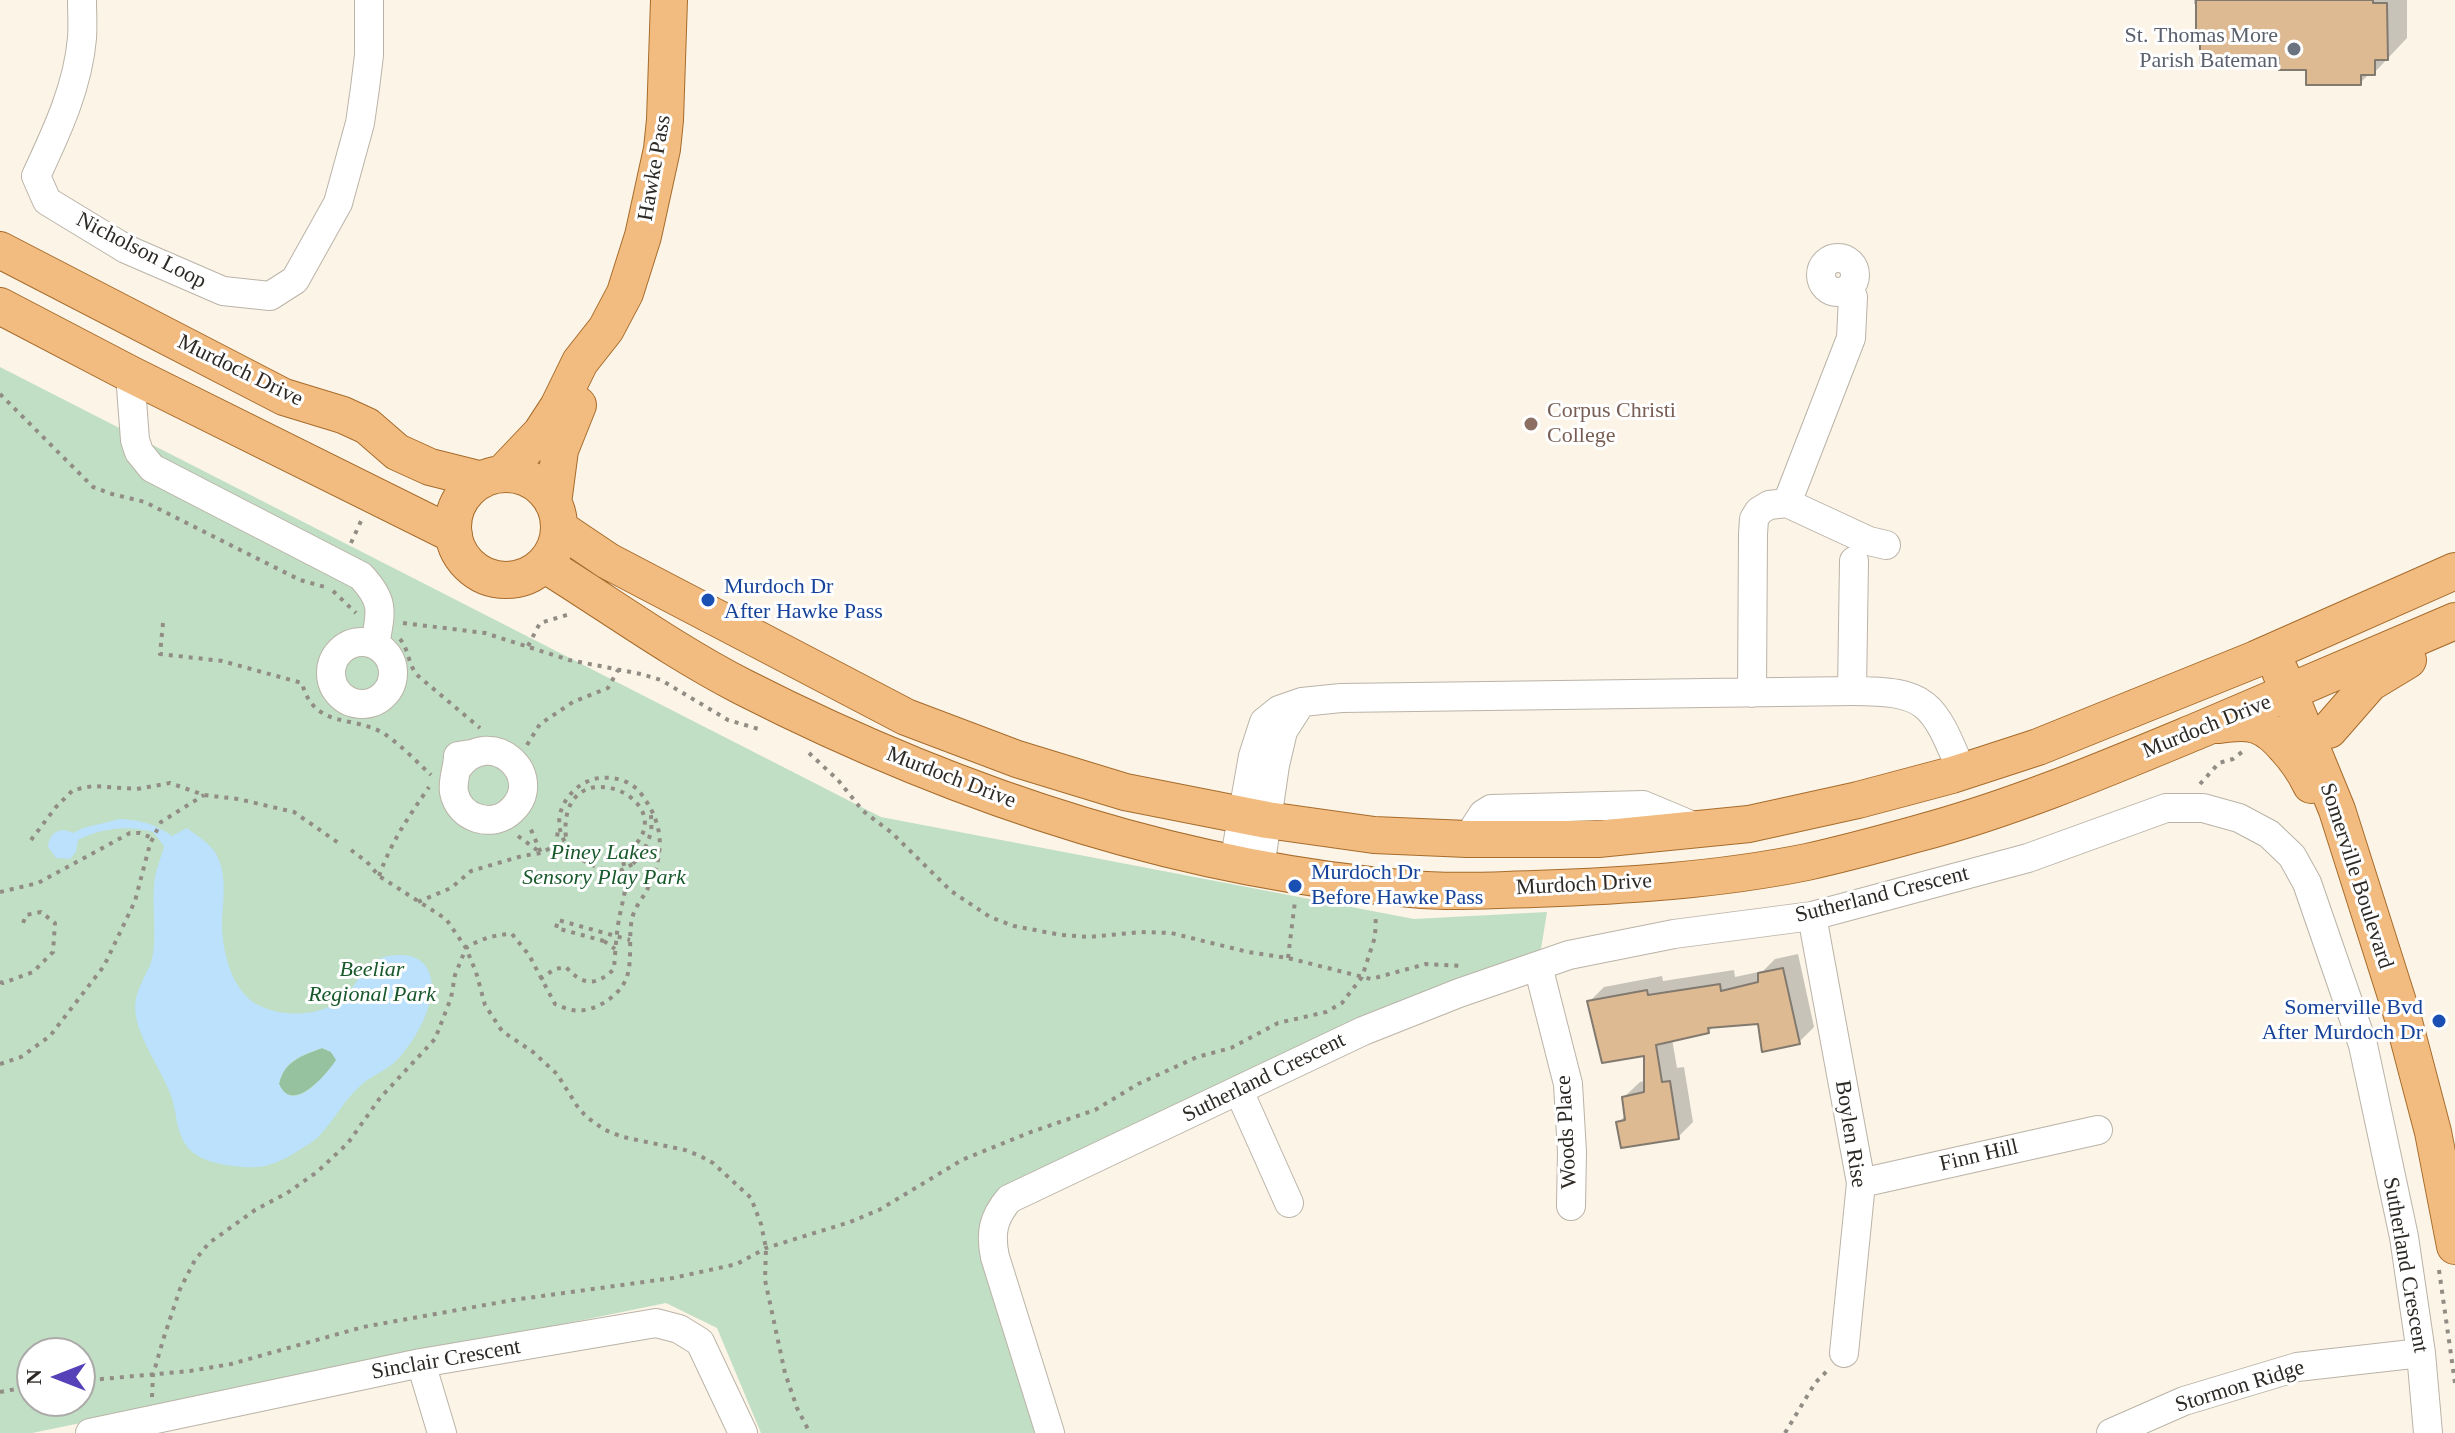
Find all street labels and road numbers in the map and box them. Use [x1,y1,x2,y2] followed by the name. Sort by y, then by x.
[633,113,677,223] street label: Hawke Pass
[72,207,210,295] street label: Nicholson Loop
[173,329,307,413] street label: Murdoch Drive
[2139,689,2275,765] street label: Murdoch Drive
[883,741,1019,815] street label: Murdoch Drive
[2314,780,2398,972] street label: Somerville Boulevard
[1793,861,1971,929] street label: Sutherland Crescent
[1515,868,1653,902] street label: Murdoch Drive
[1178,1027,1350,1129] street label: Sutherland Crescent
[1551,1075,1583,1189] street label: Woods Place
[1829,1079,1871,1189] street label: Boylen Rise
[1937,1134,2021,1178] street label: Finn Hill
[2377,1175,2433,1355] street label: Sutherland Crescent
[369,1334,523,1386] street label: Sinclair Crescent
[2172,1355,2308,1419] street label: Stormon Ridge

